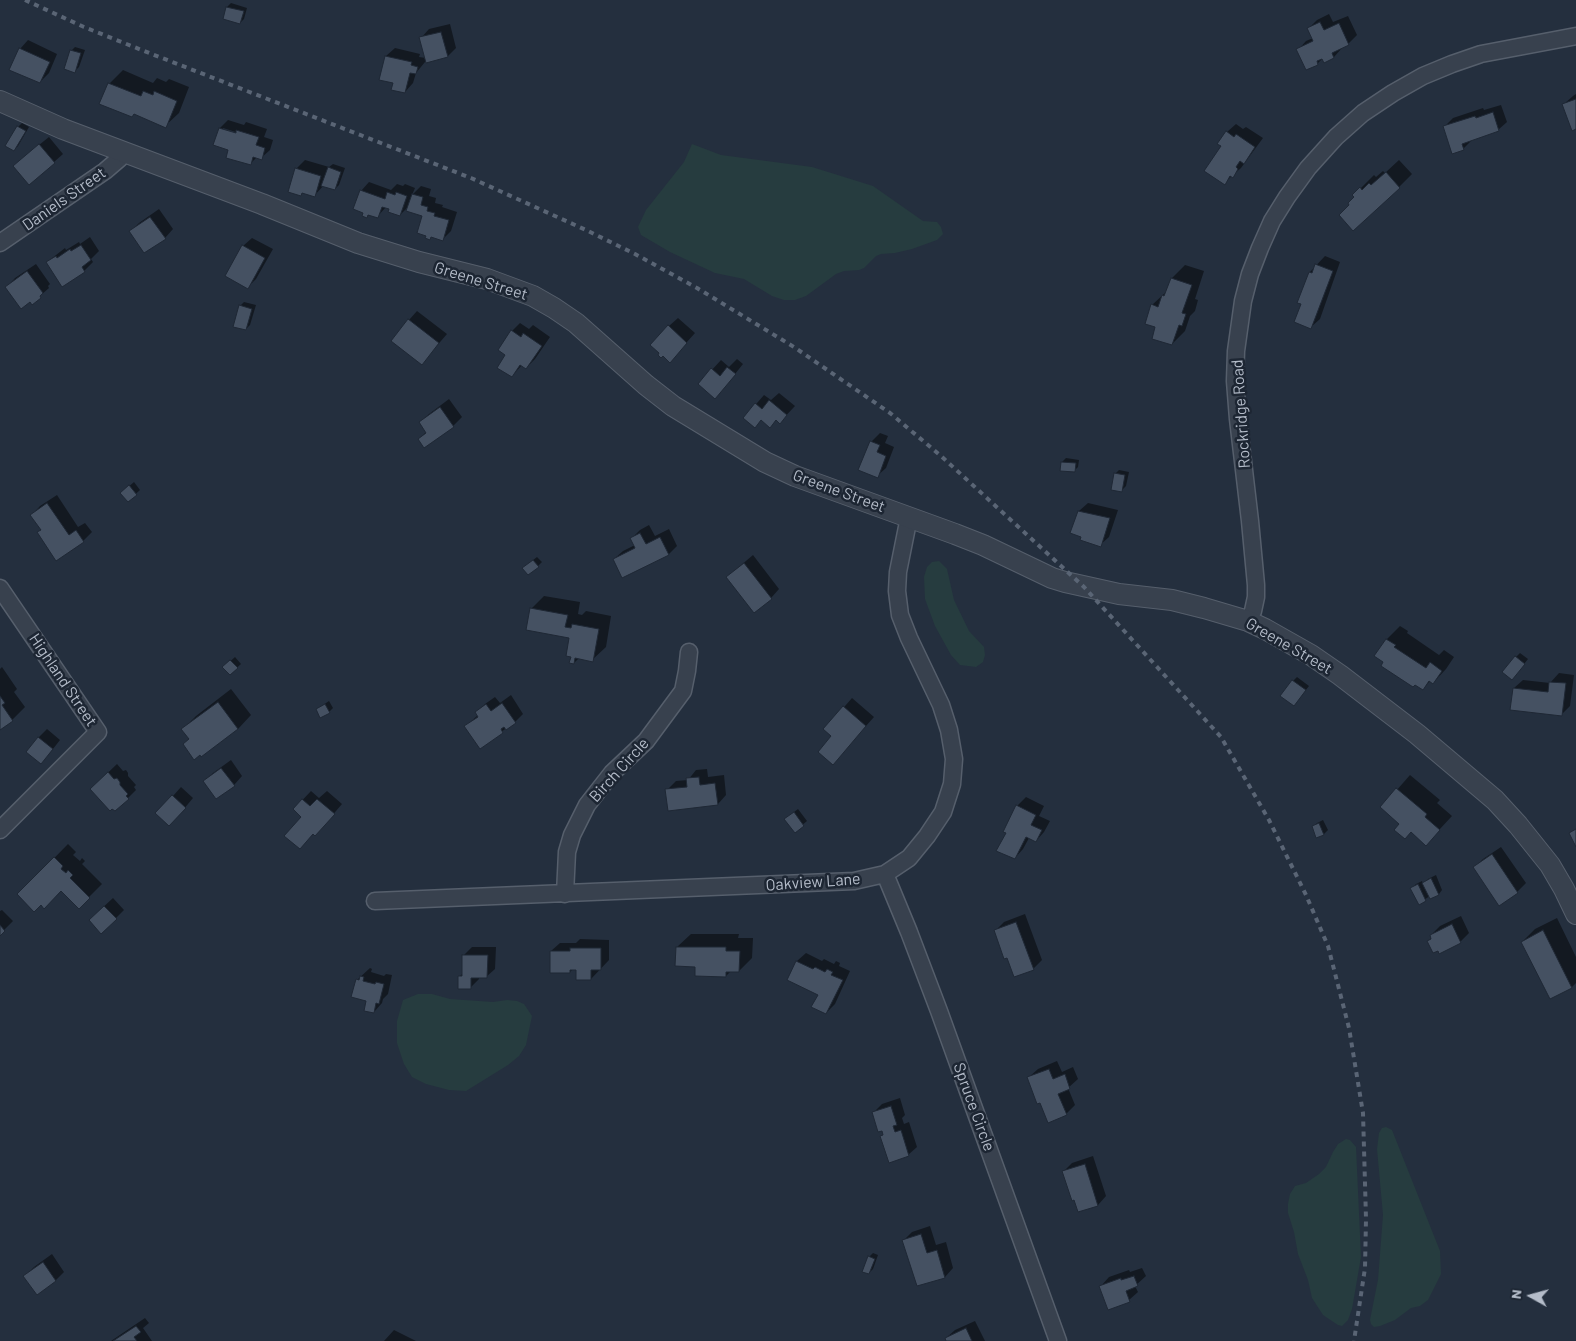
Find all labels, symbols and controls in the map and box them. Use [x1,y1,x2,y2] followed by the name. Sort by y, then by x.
[19,163,109,235] street label: Daniels Street
[432,258,530,304] street label: Greene Street
[1228,359,1254,469] street label: Rockridge Road
[790,465,888,517] street label: Greene Street
[1242,614,1336,678] street label: Greene Street
[25,630,101,730] street label: Highland Street
[585,734,653,806] street label: Birch Circle
[765,869,861,895] street label: Oakview Lane
[949,1060,999,1154] street label: Spruce Circle
[1506,1271,1556,1321] north arrow
[1507,1288,1525,1300] text: N

